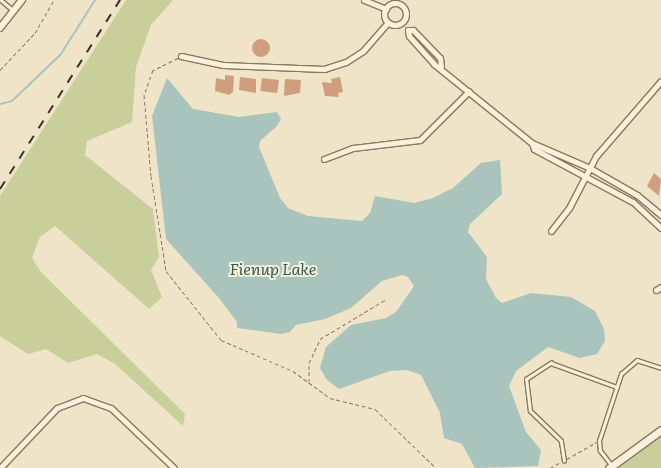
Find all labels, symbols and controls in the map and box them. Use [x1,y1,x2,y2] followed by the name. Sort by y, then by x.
[230,258,316,278] water label: Fienup Lake

